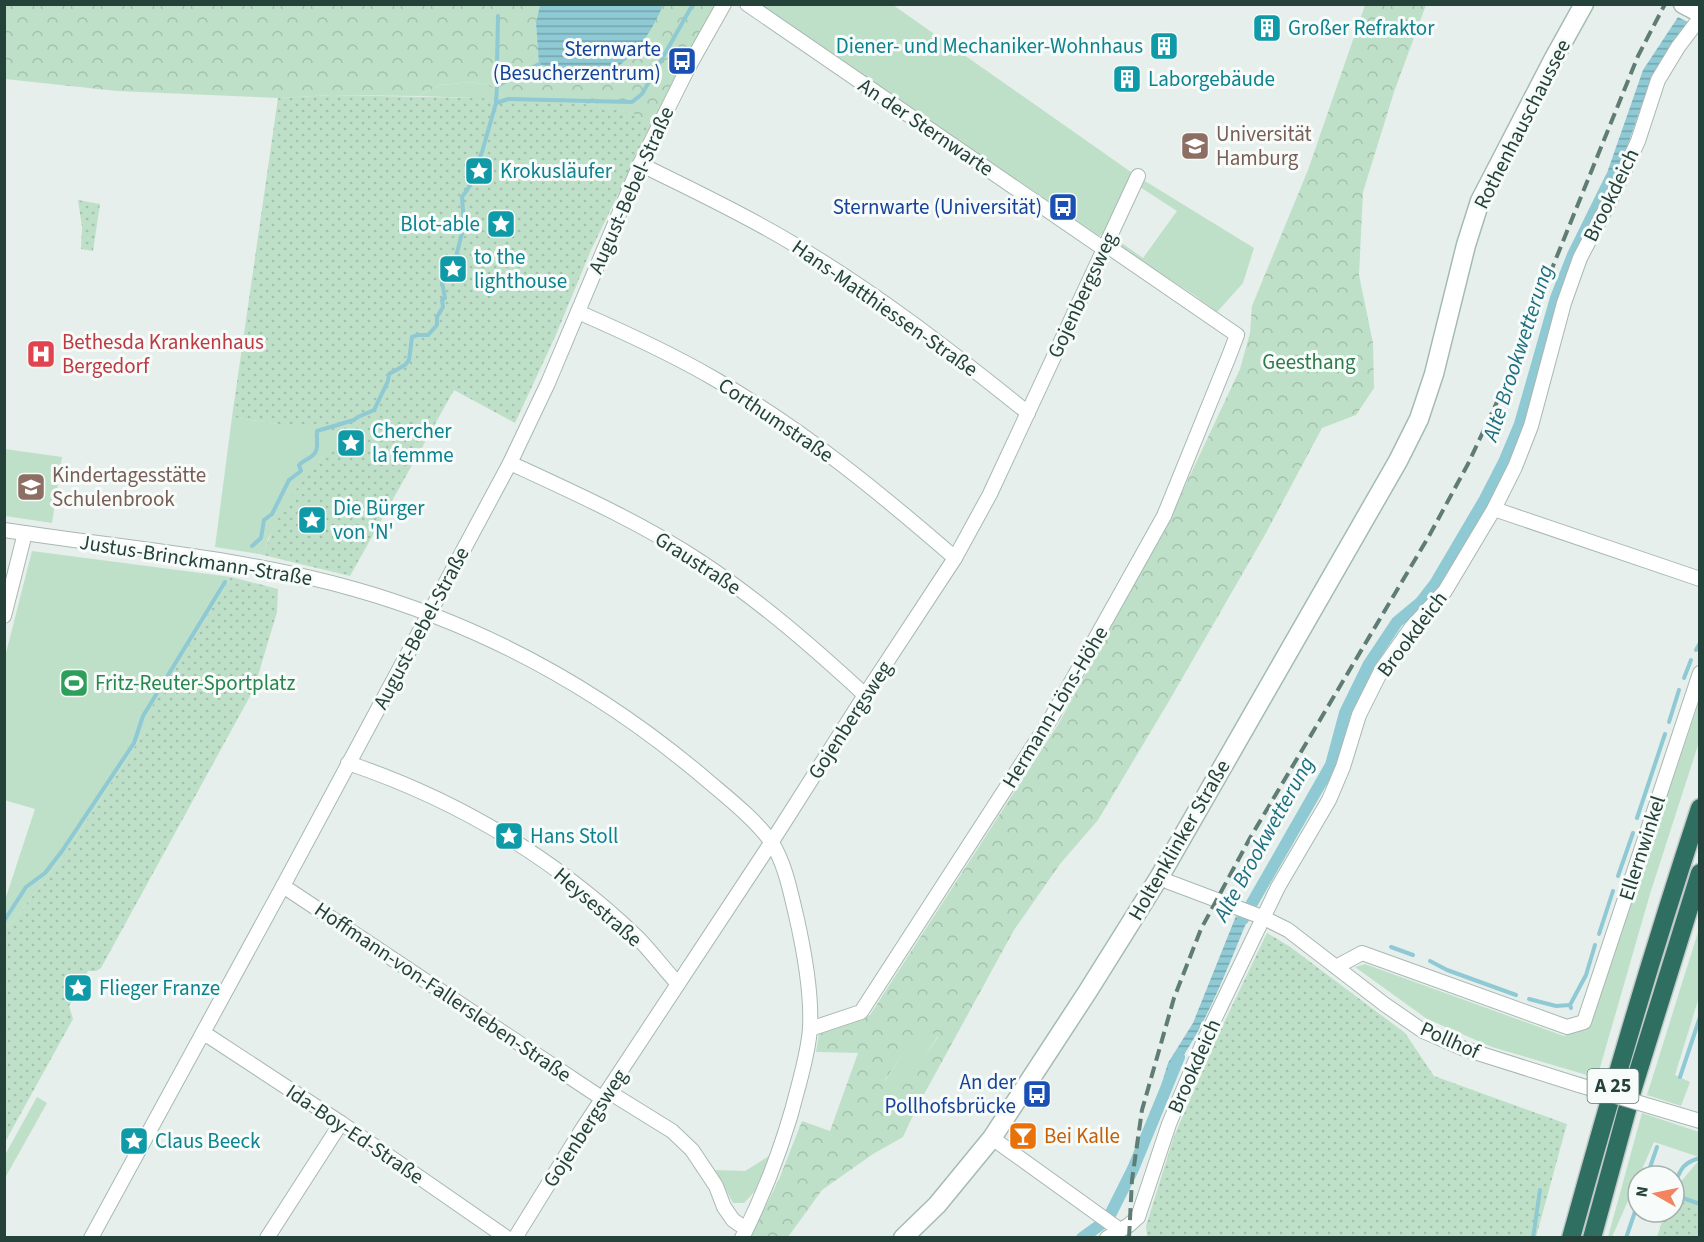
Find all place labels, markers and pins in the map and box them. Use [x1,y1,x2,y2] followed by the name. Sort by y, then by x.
[1251,12,1283,44] building icon: Großer Refraktor
[1288,13,1435,43] place label: Großer Refraktor
[1148,30,1180,62] building icon: Diener- und Mechaniker-Wohnhaus
[836,31,1143,61] place label: Diener- und Mechaniker-Wohnhaus
[493,34,661,88] place label: Sternwarte (Besucherzentrum)
[666,45,698,77] bus stop icon: Sternwarte (Besucherzentrum)
[1111,63,1143,95] building icon: Laborgebäude
[1148,64,1275,94] place label: Laborgebäude
[1216,119,1312,173] place label: Universität Hamburg
[1179,130,1211,162] school or university icon: Universität Hamburg
[463,155,495,187] place icon: Krokusläufer
[500,156,613,186] place label: Krokusläufer
[1047,191,1079,223] bus stop icon: Sternwarte (Universität)
[833,192,1042,222] place label: Sternwarte (Universität)
[485,208,517,240] place icon: Blot-able
[400,209,480,239] place label: Blot-able
[474,242,567,296] place label: to the lighthouse
[437,253,469,285] place icon: to the lighthouse
[62,327,264,381] place label: Bethesda Krankenhaus Bergedorf
[25,338,57,370] hospital icon: Bethesda Krankenhaus Bergedorf
[372,416,454,470] place label: Chercher la femme
[335,427,367,459] place icon: Chercher la femme
[52,460,206,514] place label: Kindertagesstätte Schulenbrook
[15,471,47,503] school or university icon: Kindertagesstätte Schulenbrook
[333,493,425,547] place label: Die Bürger von 'N'
[296,504,328,536] place icon: Die Bürger von 'N'
[58,667,90,699] sports icon: Fritz-Reuter-Sportplatz
[95,668,295,698] place label: Fritz-Reuter-Sportplatz
[493,820,525,852] place icon: Hans Stoll
[530,821,618,851] place label: Hans Stoll
[62,972,94,1004] place icon: Flieger Franze
[99,973,220,1003] place label: Flieger Franze
[885,1067,1017,1121] place label: An der Pollhofsbrücke
[1021,1078,1053,1110] bus stop icon: An der Pollhofsbrücke
[1007,1120,1039,1152] bar icon: Bei Kalle
[1044,1121,1120,1151] place label: Bei Kalle
[118,1125,150,1157] place icon: Claus Beeck
[155,1126,261,1156] place label: Claus Beeck

